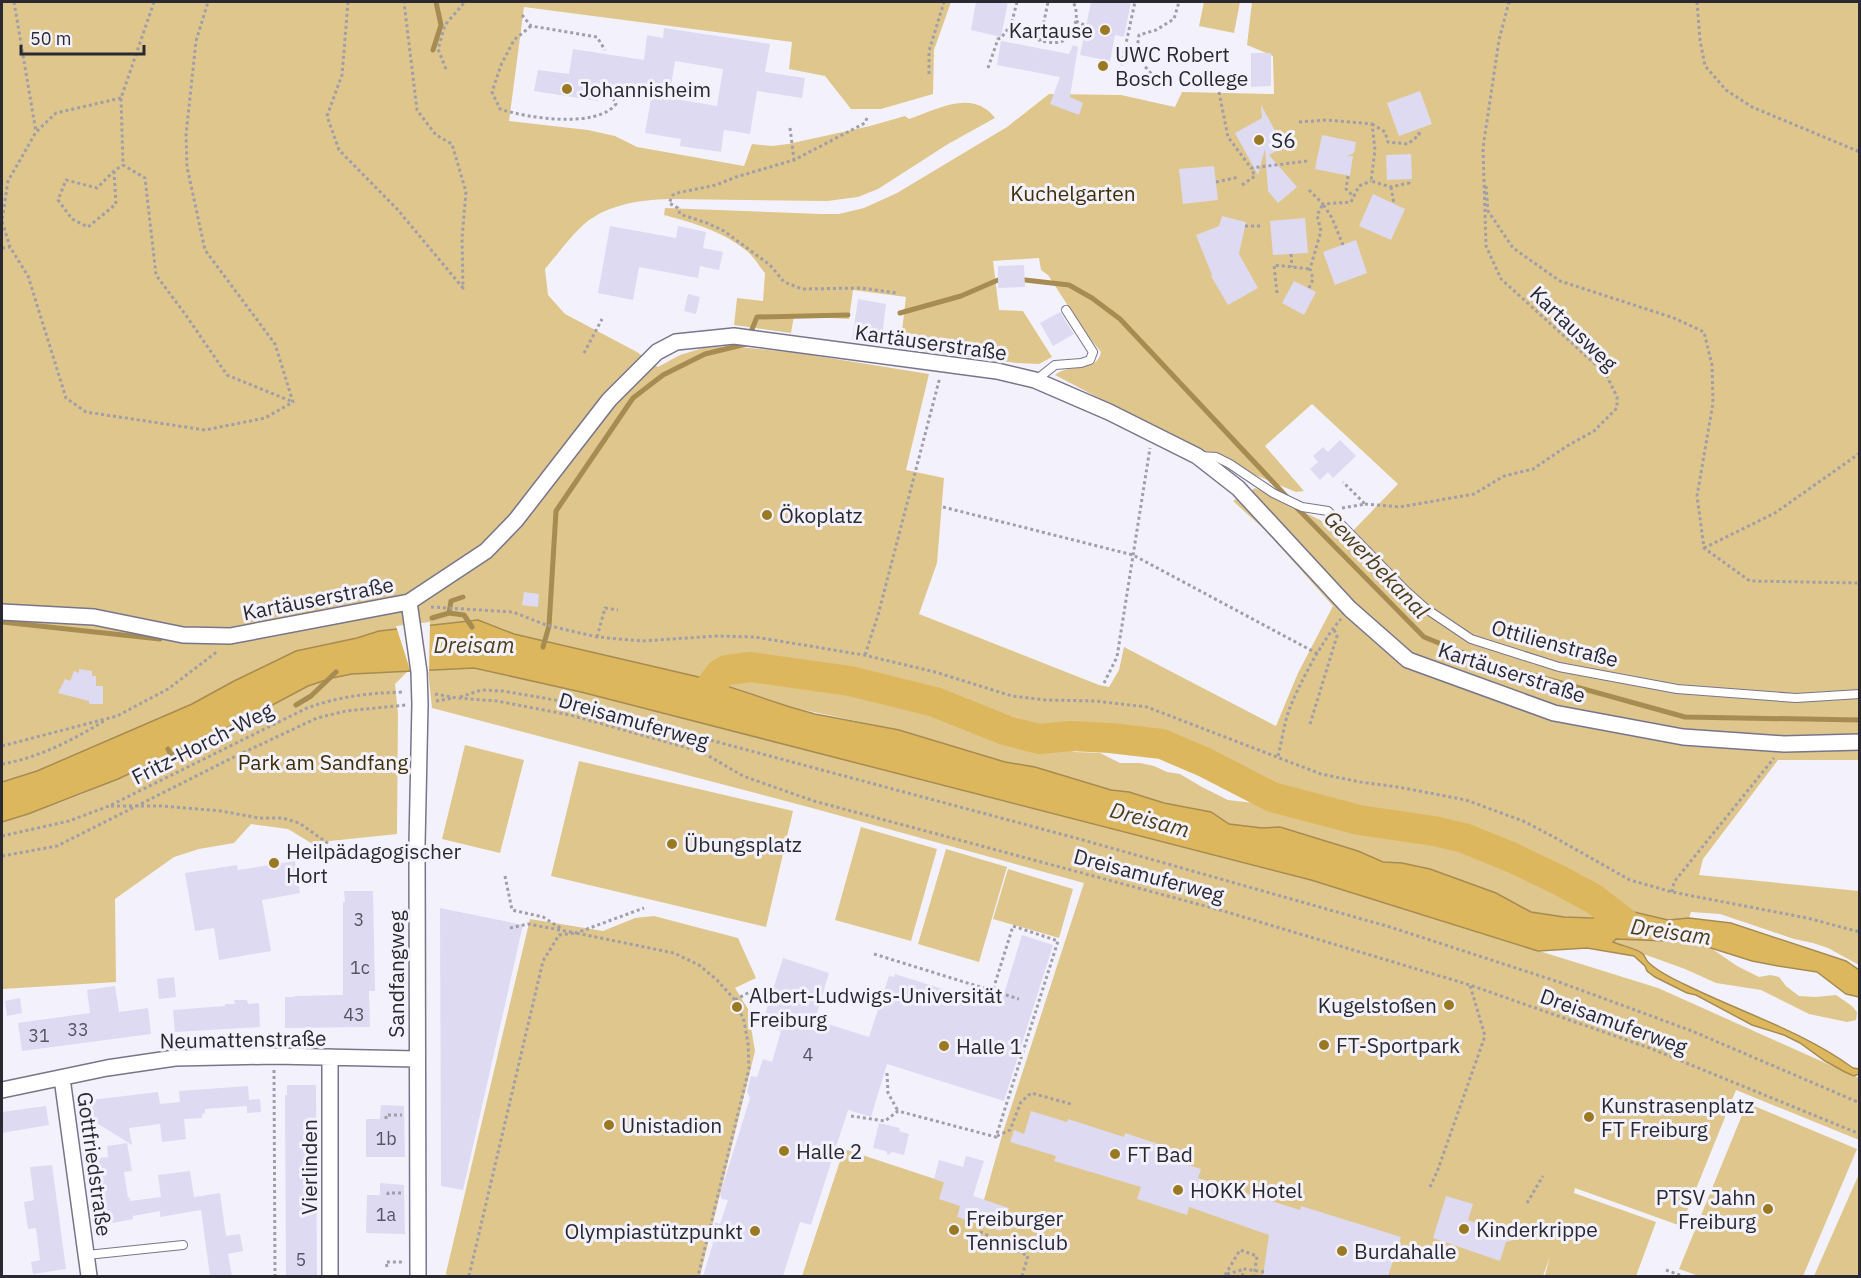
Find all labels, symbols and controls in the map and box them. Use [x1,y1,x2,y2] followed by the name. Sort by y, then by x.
[1009,16,1093,44] place label: Kartause
[21,18,144,56] scale bar
[1098,23,1112,37] marker: Kartause
[30,27,72,50] text: 50 m
[1115,40,1248,92] place label: UWC Robert Bosch College
[1096,59,1110,73] marker: UWC Robert Bosch College
[579,75,711,103] place label: Johannisheim
[560,82,574,96] marker: Johannisheim
[1271,126,1296,154] place label: S6
[1252,133,1266,147] marker: S6
[1010,179,1136,207] park label: Kuchelgarten
[1524,279,1624,377] street label: Kartausweg
[853,317,1009,367] street label: Kartäuserstraße
[779,501,863,529] place label: Ökoplatz
[1318,504,1436,624] water label: Gewerbekanal
[760,508,774,522] marker: Ökoplatz
[240,570,396,626] street label: Kartäuserstraße
[1488,613,1622,673] street label: Ottilienstraße
[433,630,515,659] water label: Dreisam
[1435,635,1589,709] street label: Kartäuserstraße
[556,685,712,755] street label: Dreisamuferweg
[126,695,278,791] street label: Fritz-Horch-Weg
[238,748,408,776] park label: Park am Sandfang
[1107,794,1193,844] water label: Dreisam
[684,830,802,858] place label: Übungsplatz
[286,837,461,889] place label: Heilpädagogischer Hort
[665,837,679,851] marker: Übungsplatz
[1071,841,1227,909] street label: Dreisamuferweg
[267,856,281,870] marker: Heilpädagogischer Hort
[354,908,364,931] house number: 3
[382,910,410,1038] street label: Sandfangweg
[1629,911,1713,951] water label: Dreisam
[350,956,370,979] house number: 1c
[749,981,1003,1033] place label: Albert-Ludwigs-Universität Freiburg
[1536,981,1692,1061] street label: Dreisamuferweg
[1318,991,1437,1019] place label: Kugelstoßen
[1442,998,1456,1012] marker: Kugelstoßen
[730,1000,744,1014] marker: Albert-Ludwigs-Universität Freiburg
[343,1003,365,1026] house number: 43
[67,1018,89,1041] house number: 33
[28,1024,50,1047] house number: 31
[159,1024,327,1054] street label: Neumattenstraße
[1336,1031,1460,1059] place label: FT-Sportpark
[956,1032,1022,1060] place label: Halle 1
[1317,1038,1331,1052] marker: FT-Sportpark
[937,1039,951,1053] marker: Halle 1
[803,1043,814,1066] house number: 4
[71,1090,119,1238] street label: Gottfriedstraße
[1601,1091,1754,1143] place label: Kunstrasenplatz FT Freiburg
[1582,1110,1596,1124] marker: Kunstrasenplatz FT Freiburg
[621,1111,722,1139] place label: Unistadion
[602,1118,616,1132] marker: Unistadion
[295,1119,323,1215] street label: Vierlinden
[375,1127,397,1150] house number: 1b
[796,1137,862,1165] place label: Halle 2
[1127,1140,1193,1168] place label: FT Bad
[777,1144,791,1158] marker: Halle 2
[1108,1147,1122,1161] marker: FT Bad
[1190,1176,1303,1204] place label: HOKK Hotel
[1171,1183,1185,1197] marker: HOKK Hotel
[1656,1183,1756,1235] place label: PTSV Jahn Freiburg
[1761,1202,1775,1216] marker: PTSV Jahn Freiburg
[376,1203,397,1226] house number: 1a
[966,1204,1068,1256] place label: Freiburger Tennisclub
[1476,1215,1598,1243] place label: Kinderkrippe
[564,1217,743,1245] place label: Olympiastützpunkt
[1457,1222,1471,1236] marker: Kinderkrippe
[947,1223,961,1237] marker: Freiburger Tennisclub
[748,1224,762,1238] marker: Olympiastützpunkt
[1354,1237,1457,1265] place label: Burdahalle
[1335,1244,1349,1258] marker: Burdahalle
[296,1248,306,1271] house number: 5

